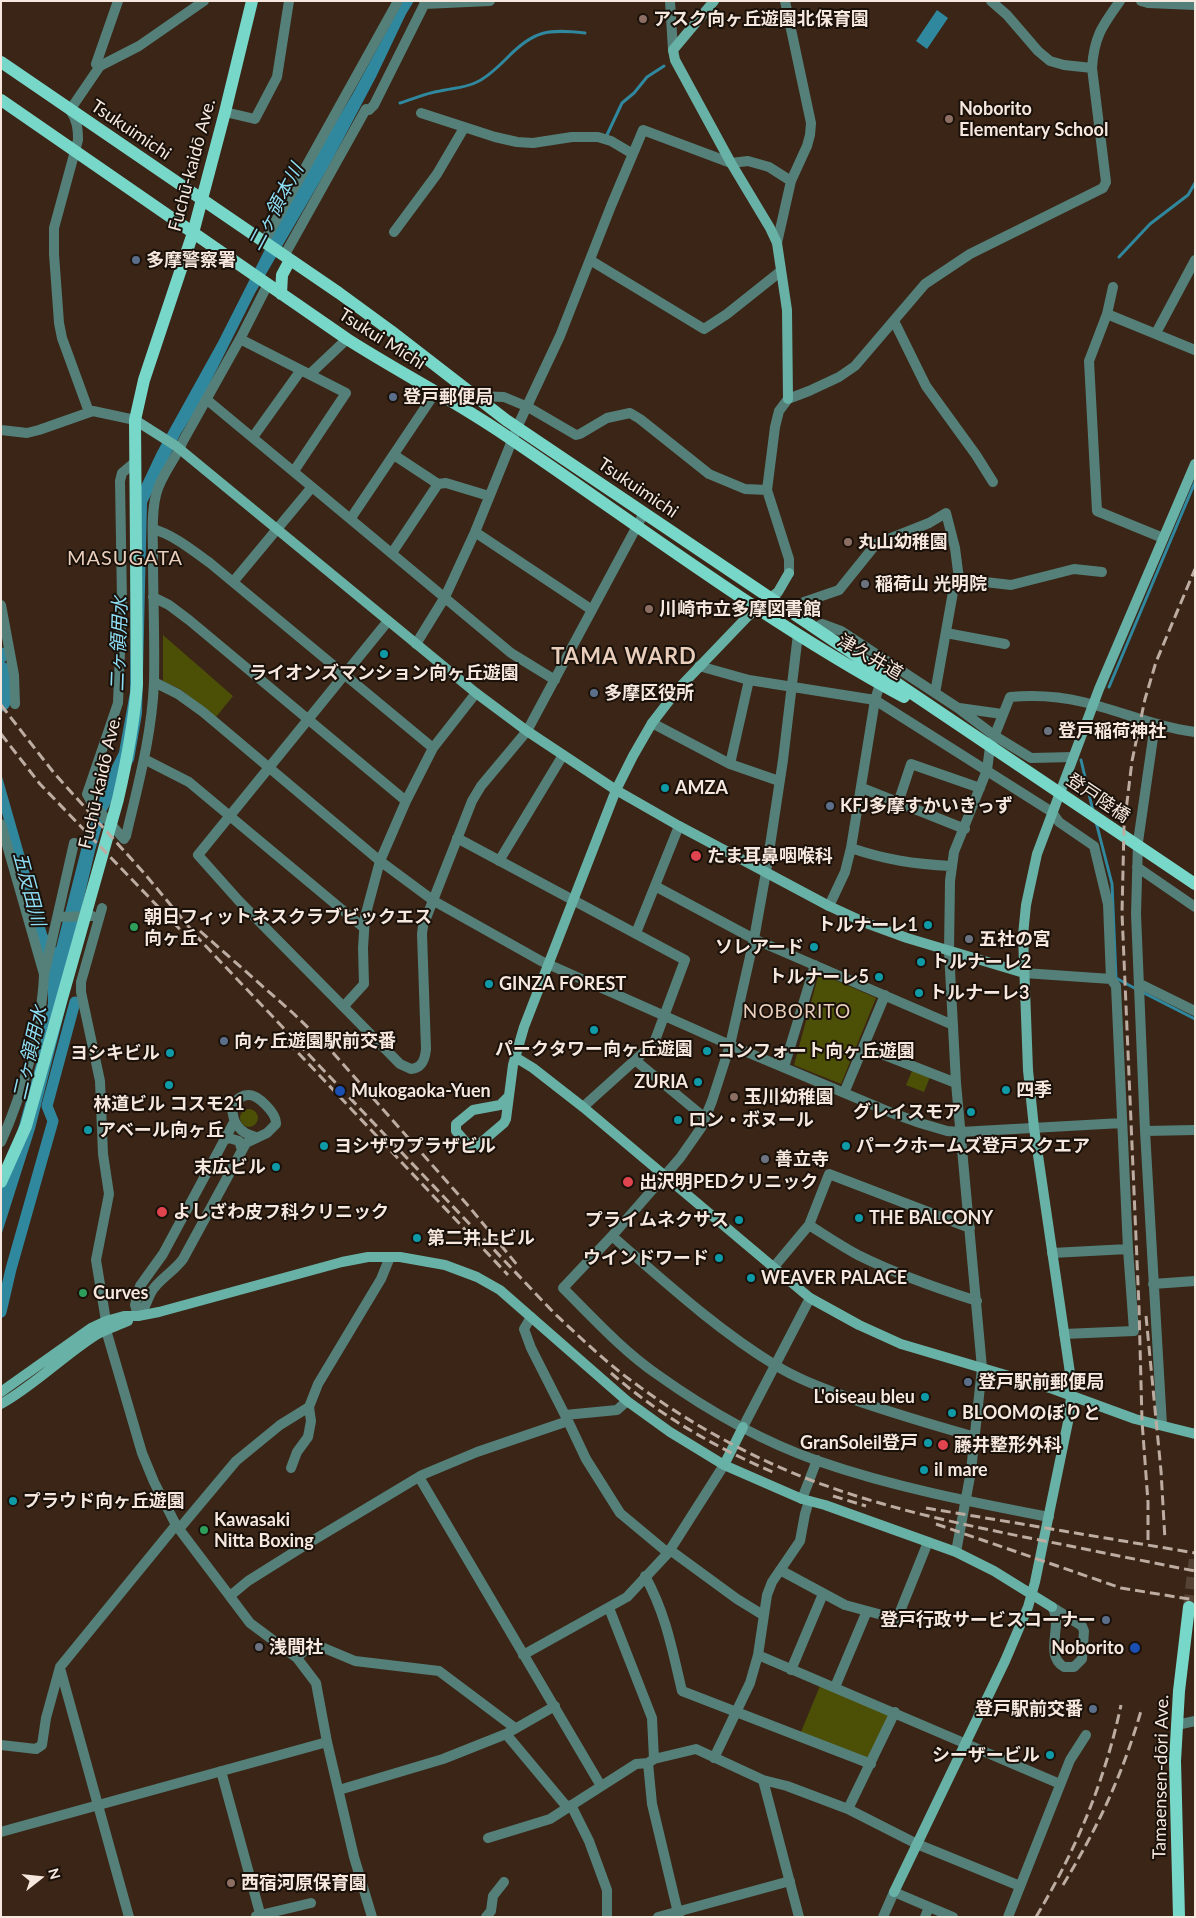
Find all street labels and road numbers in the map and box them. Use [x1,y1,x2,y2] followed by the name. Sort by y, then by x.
[87,95,175,165] street label: Tsukuimichi
[164,96,220,234] street label: Fuchū-kaidō Ave.
[335,304,429,374] street label: Tsukui Michi
[594,453,682,523] street label: Tsukuimichi
[833,630,907,684] street label: 津久井道
[74,713,126,851] street label: Fuchū-kaidō Ave.
[1062,769,1134,827] street label: 登戸陸橋
[1149,1694,1173,1860] street label: Tamaensen-dōri Ave.

